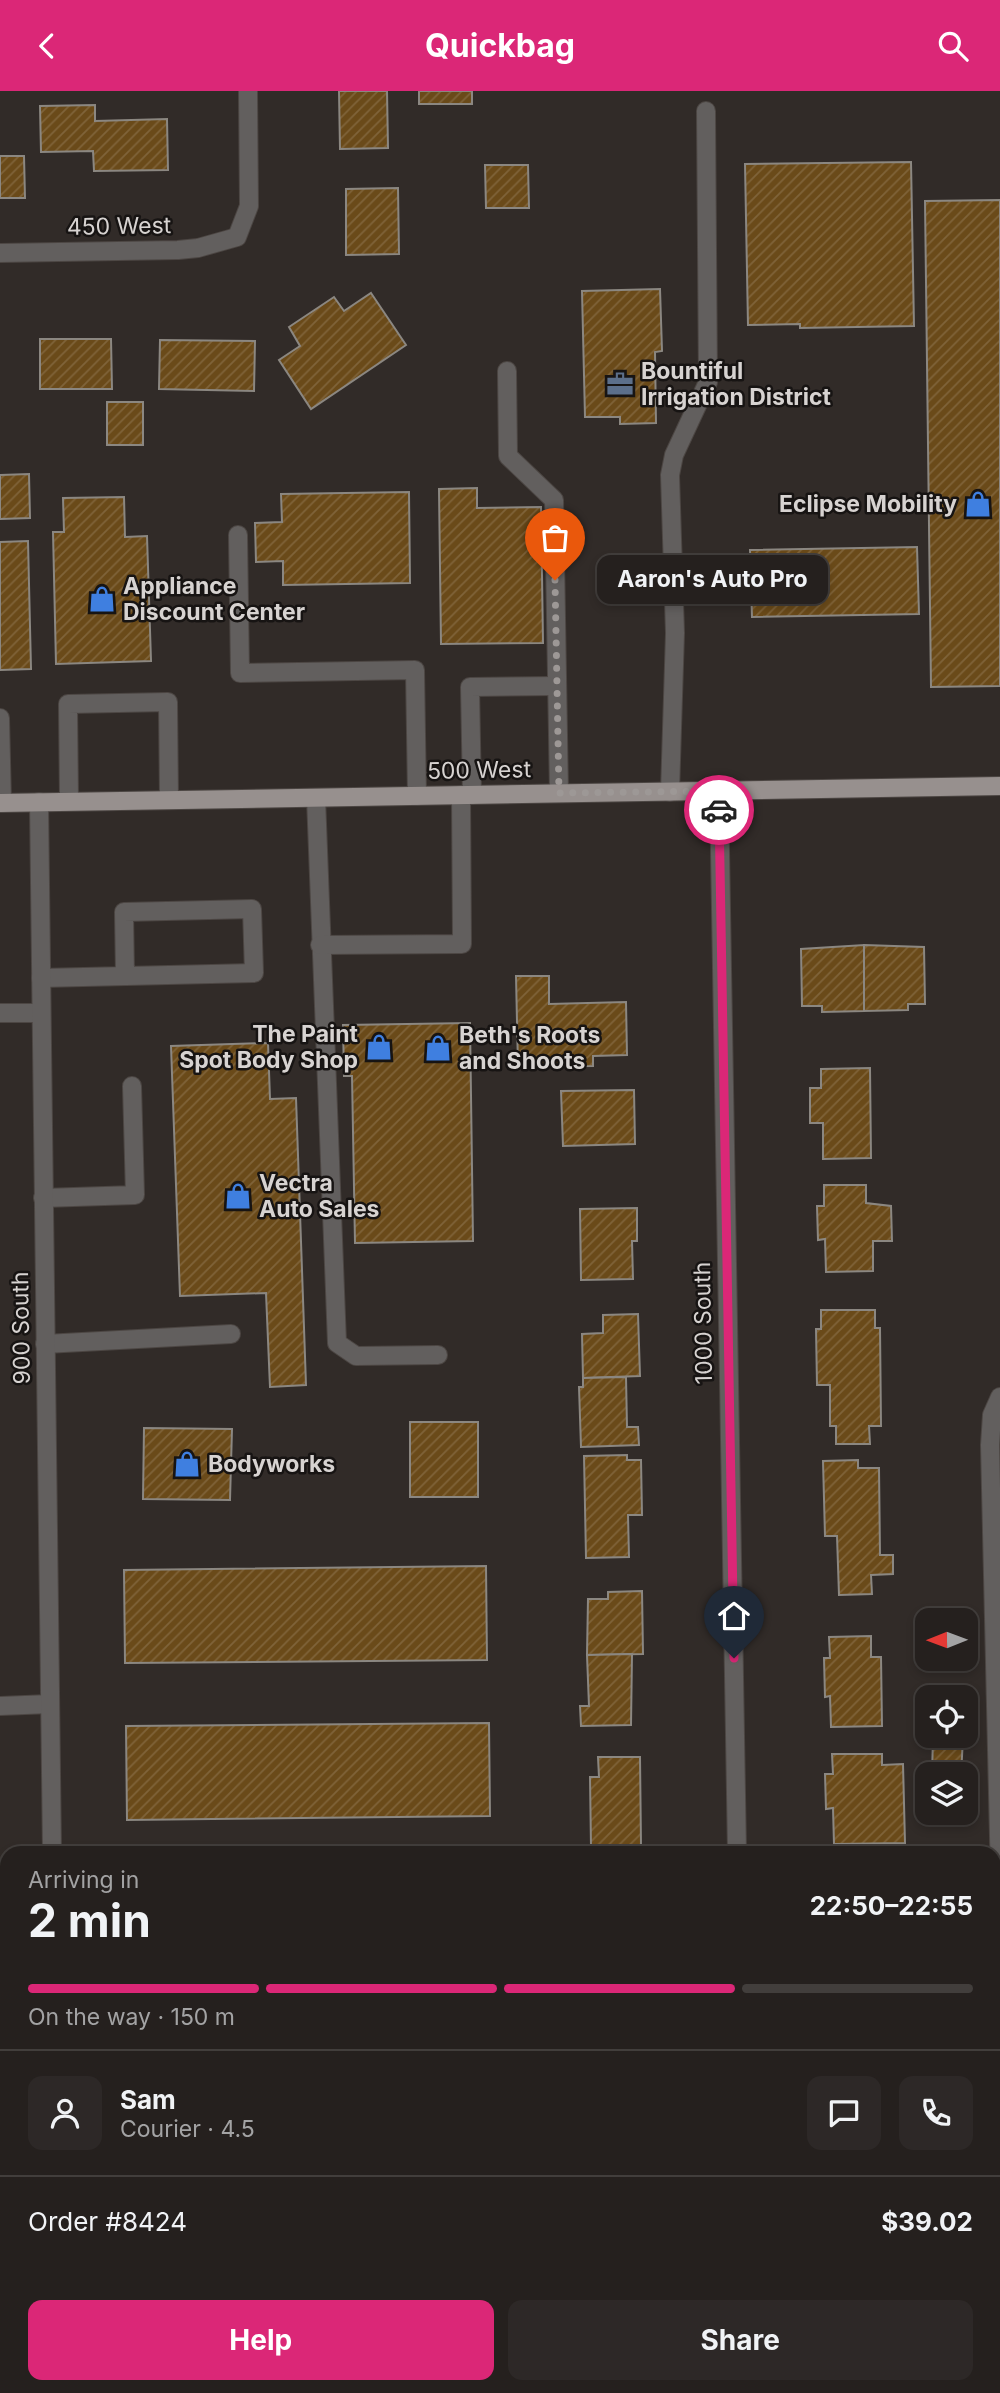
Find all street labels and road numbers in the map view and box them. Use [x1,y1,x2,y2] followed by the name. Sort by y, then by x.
[67,211,172,241] street label: 450 West
[427,755,532,785] street label: 500 West
[688,1261,718,1385] street label: 1000 South
[6,1271,36,1385] street label: 900 South

